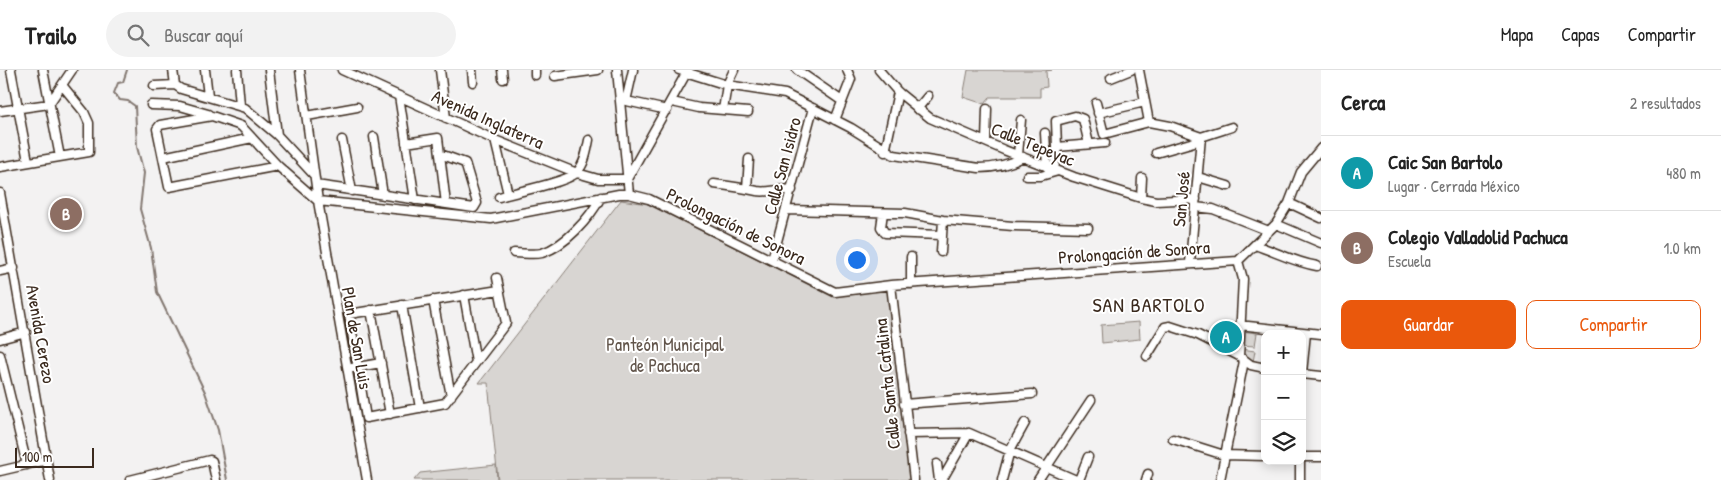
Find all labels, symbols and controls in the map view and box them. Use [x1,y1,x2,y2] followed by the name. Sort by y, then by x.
[106,12,456,57] search box
[25,19,76,51] text: Trailo
[124,21,152,49] icon: search
[164,22,243,48] text: Buscar aquí
[1501,22,1533,47] text: Mapa
[1561,22,1600,47] text: Capas
[1628,22,1696,47] text: Compartir
[428,83,548,155] street label: Avenida Inglaterra
[1341,88,1385,117] text: Cerca
[1630,92,1701,114] text: 2 resultados
[757,114,807,218] street label: Calle San Isidro
[987,116,1079,172] street label: Calle Tepeyac
[1388,149,1502,175] text: Caic San Bartolo
[1353,162,1361,184] text: A
[1666,162,1701,184] text: 480 m
[1166,170,1196,228] street label: San José
[1388,175,1520,197] text: Lugar · Cerrada México
[662,181,810,271] street label: Prolongación de Sonora
[50,195,82,233] pin: B
[1388,224,1568,250] text: Colegio Valladolid Pachuca
[1057,234,1211,270] street label: Prolongación de Sonora
[1353,237,1361,259] text: B
[1663,237,1701,259] text: 1.0 km
[844,247,870,273] your location
[1388,250,1431,272] text: Escuela
[20,283,62,385] street label: Avenida Cerezo
[336,285,378,391] street label: Plan de San Luis
[1092,291,1206,318] district label: SAN BARTOLO
[1341,300,1516,349] button: Guardar
[1526,300,1701,349] button: Compartir
[868,318,906,450] street label: Calle Santa Catalina
[1210,318,1242,356] pin: A
[1261,330,1306,465] map controls
[1261,330,1306,375] button: +
[606,332,724,378] park label: Panteón Municipal de Pachuca
[1261,375,1306,420] button: −
[1261,420,1306,465] button: layers
[15,445,94,468] scale bar
[22,447,52,466] text: 100 m

